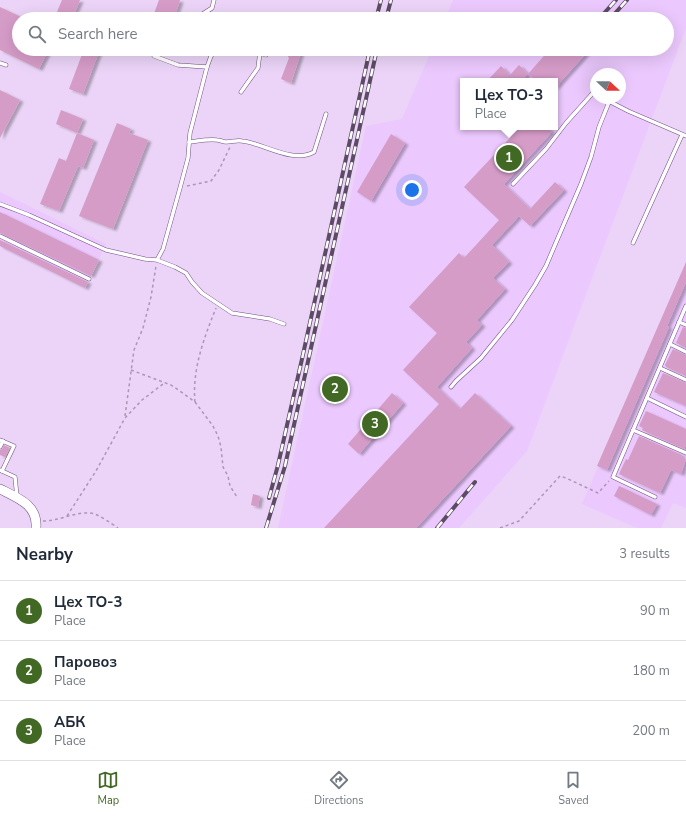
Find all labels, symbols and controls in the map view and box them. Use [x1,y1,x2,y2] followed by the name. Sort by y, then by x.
[12,12,674,56] search box
[26,23,48,45] icon: search
[58,24,138,44] text: Search here
[590,68,626,104] north arrow
[460,78,558,130] popup
[475,85,543,105] text: Цех ТО-3
[475,105,507,123] text: Place
[496,143,522,173] pin: 1
[402,180,422,200] your location
[322,374,348,404] pin: 2
[362,409,388,439] pin: 3
[16,543,73,566] text: Nearby
[619,545,670,563] text: 3 results
[54,592,123,612] text: Цех ТО-3
[25,602,33,620] text: 1
[640,602,670,620] text: 90 m
[54,612,86,630] text: Place
[54,652,117,672] text: Паровоз
[25,662,33,680] text: 2
[632,662,670,680] text: 180 m
[54,672,86,690] text: Place
[54,712,85,732] text: АБК
[25,722,33,740] text: 3
[632,722,670,740] text: 200 m
[54,732,86,750] text: Place
[97,769,119,808] tab: Map
[314,769,364,808] tab: Directions
[558,769,589,808] tab: Saved

